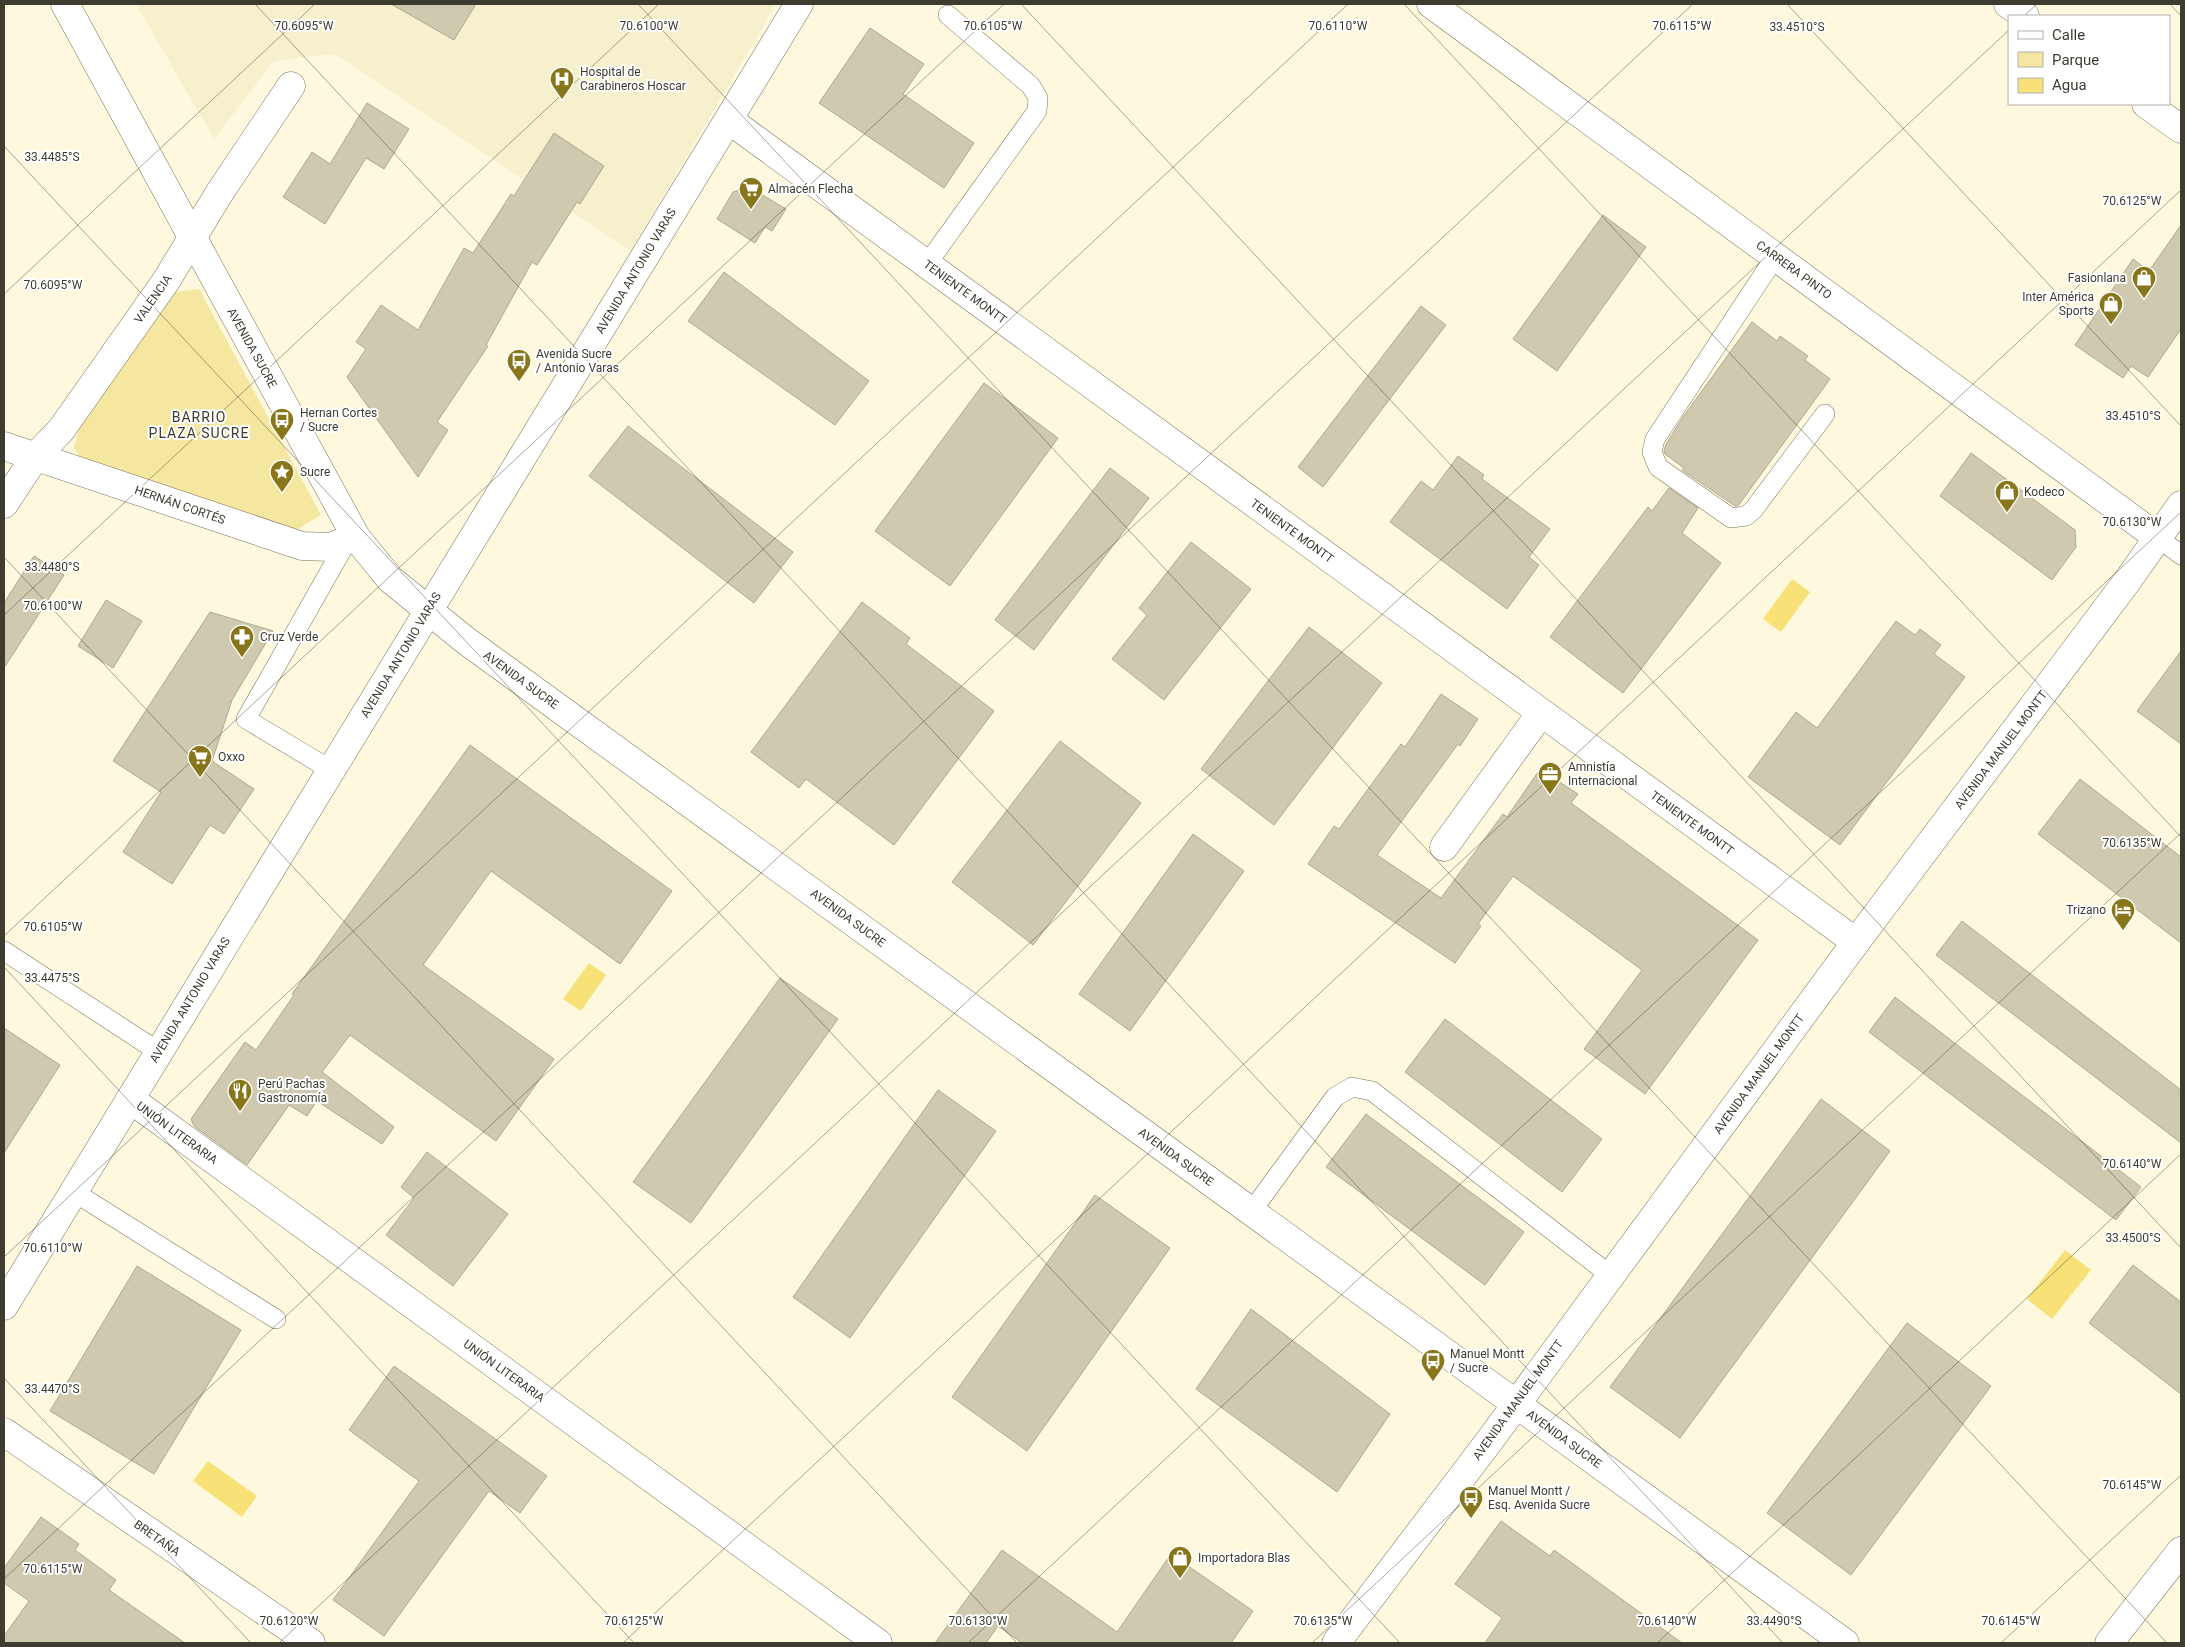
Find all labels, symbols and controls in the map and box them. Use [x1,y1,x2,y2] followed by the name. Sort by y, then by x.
[2008,15,2170,105] legend
[275,19,334,33] text: 70.6095°W
[620,19,679,33] text: 70.6100°W
[964,19,1023,33] text: 70.6105°W
[1309,19,1368,33] text: 70.6110°W
[1653,19,1712,33] text: 70.6115°W
[1769,20,1825,34] text: 33.4510°S
[2052,26,2085,44] text: Calle
[2052,51,2099,69] text: Parque
[580,65,686,93] place label: Hospital de Carabineros Hoscar
[549,66,575,100] hospital icon: Hospital de Carabineros Hoscar
[2052,76,2087,94] text: Agua
[24,150,80,164] text: 33.4485°S
[738,176,764,210] supermarket icon: Almacén Flecha
[768,182,853,196] place label: Almacén Flecha
[2103,194,2162,208] text: 70.6125°W
[593,206,679,336] street label: AVENIDA ANTONIO VARAS
[1754,238,1834,302] street label: CARRERA PINTO
[921,257,1009,327] street label: TENIENTE MONTT
[2131,265,2157,299] shop icon: Fasionlana
[2068,271,2126,285] place label: Fasionlana
[131,272,175,326] street label: VALENCIA
[24,278,83,292] text: 70.6095°W
[2022,290,2094,318] place label: Inter América Sports
[2098,291,2124,325] shop icon: Inter América Sports
[224,306,280,391] street label: AVENIDA SUCRE
[536,347,619,375] place label: Avenida Sucre / Antonio Varas
[506,348,532,382] bus stop icon: Avenida Sucre / Antonio Varas
[300,406,377,434] place label: Hernan Cortes / Sucre
[269,407,295,441] bus stop icon: Hernan Cortes / Sucre
[149,409,249,441] district label: BARRIO PLAZA SUCRE
[2105,409,2161,423] text: 33.4510°S
[269,459,295,493] place icon: Sucre
[300,465,330,479] place label: Sucre
[1994,479,2020,513] shop icon: Kodeco
[133,482,227,527] street label: HERNÁN CORTÉS
[2024,485,2065,499] place label: Kodeco
[1248,496,1336,566] street label: TENIENTE MONTT
[2103,515,2162,529] text: 70.6130°W
[24,560,80,574] text: 33.4480°S
[358,590,444,720] street label: AVENIDA ANTONIO VARAS
[24,599,83,613] text: 70.6100°W
[229,624,255,658] pharmacy icon: Cruz Verde
[260,630,318,644] place label: Cruz Verde
[481,648,561,712] street label: AVENIDA SUCRE
[1952,688,2050,812] street label: AVENIDA MANUEL MONTT
[187,744,213,778] supermarket icon: Oxxo
[218,750,245,764] place label: Oxxo
[1568,760,1638,788] place label: Amnistía Internacional
[1537,761,1563,795] office icon: Amnistía Internacional
[1648,788,1736,858] street label: TENIENTE MONTT
[2103,836,2162,850] text: 70.6135°W
[808,886,888,950] street label: AVENIDA SUCRE
[2110,897,2136,931] hotel icon: Trizano
[2066,903,2106,917] place label: Trizano
[24,920,83,934] text: 70.6105°W
[147,935,233,1065] street label: AVENIDA ANTONIO VARAS
[24,971,80,985] text: 33.4475°S
[1711,1011,1807,1137] street label: AVENIDA MANUEL MONTT
[258,1077,327,1105] place label: Perú Pachas Gastronomía
[227,1078,253,1112] restaurant icon: Perú Pachas Gastronomía
[134,1098,221,1167] street label: UNIÓN LITERARIA
[1136,1125,1216,1189] street label: AVENIDA SUCRE
[2103,1157,2162,1171] text: 70.6140°W
[2105,1231,2161,1245] text: 33.4500°S
[24,1241,83,1255] text: 70.6110°W
[461,1336,548,1405] street label: UNIÓN LITERARIA
[1470,1337,1566,1463] street label: AVENIDA MANUEL MONTT
[1450,1347,1524,1375] place label: Manuel Montt / Sucre
[1420,1348,1446,1382] bus stop icon: Manuel Montt / Sucre
[24,1382,80,1396] text: 33.4470°S
[1524,1407,1604,1471] street label: AVENIDA SUCRE
[2103,1478,2162,1492] text: 70.6145°W
[1488,1484,1590,1512] place label: Manuel Montt / Esq. Avenida Sucre
[1458,1485,1484,1519] bus stop icon: Manuel Montt / Esq. Avenida Sucre
[131,1515,184,1559] street label: BRETAÑA
[1167,1545,1193,1579] shop icon: Importadora Blas
[1198,1551,1290,1565] place label: Importadora Blas
[24,1562,83,1576] text: 70.6115°W
[260,1614,319,1628] text: 70.6120°W
[605,1614,664,1628] text: 70.6125°W
[949,1614,1008,1628] text: 70.6130°W
[1294,1614,1353,1628] text: 70.6135°W
[1638,1614,1697,1628] text: 70.6140°W
[1746,1614,1802,1628] text: 33.4490°S
[1982,1614,2041,1628] text: 70.6145°W

